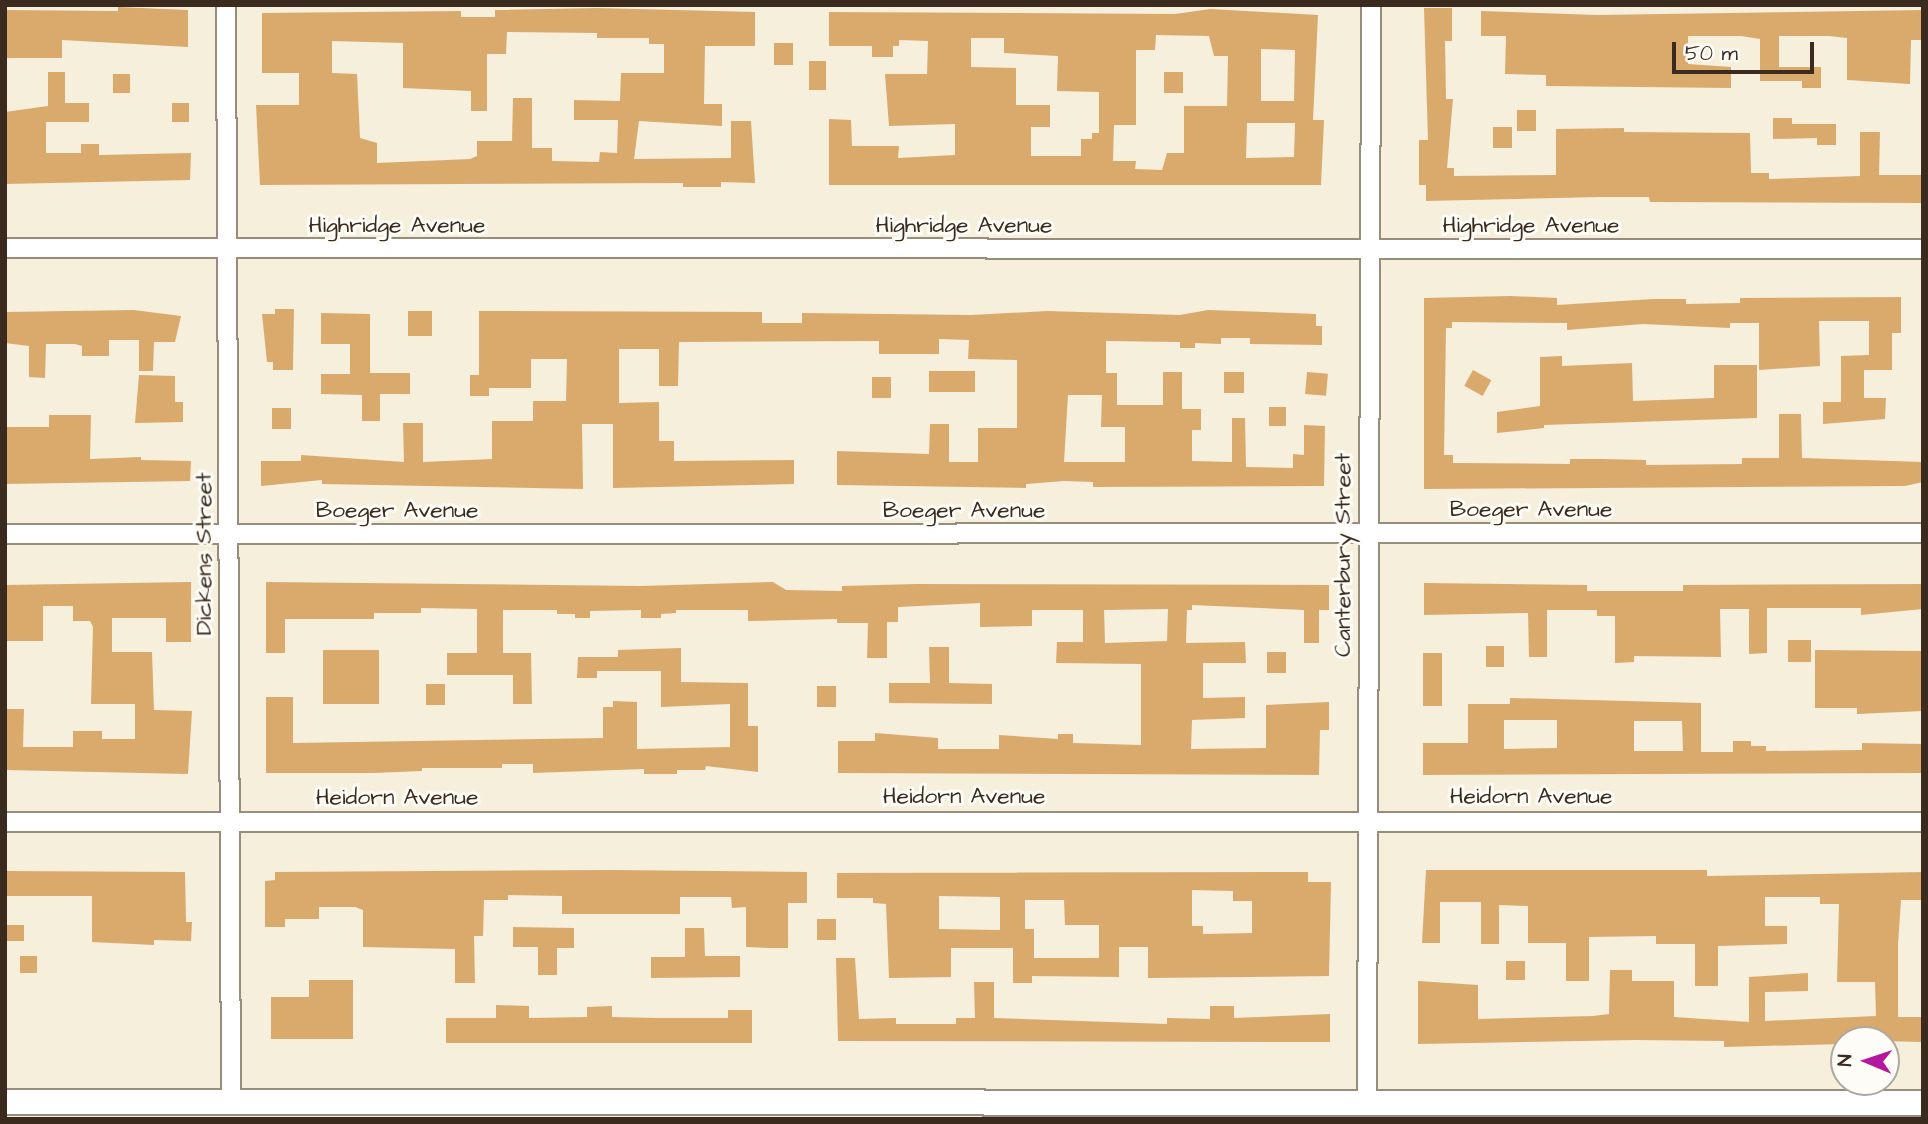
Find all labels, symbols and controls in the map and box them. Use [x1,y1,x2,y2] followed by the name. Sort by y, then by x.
[1676,28,1818,72] scale bar
[1685,39,1738,68] text: 50 m
[309,211,485,239] street label: Highridge Avenue
[876,211,1052,239] street label: Highridge Avenue
[1443,211,1619,239] street label: Highridge Avenue
[1329,453,1357,657] street label: Canterbury Street
[190,473,218,635] street label: Dickens Street
[1450,495,1612,523] street label: Boeger Avenue
[316,496,478,524] street label: Boeger Avenue
[883,496,1045,524] street label: Boeger Avenue
[883,782,1045,810] street label: Heidorn Avenue
[1450,782,1612,810] street label: Heidorn Avenue
[316,783,478,811] street label: Heidorn Avenue
[1830,1026,1900,1096] north arrow
[1832,1054,1859,1067] text: N

